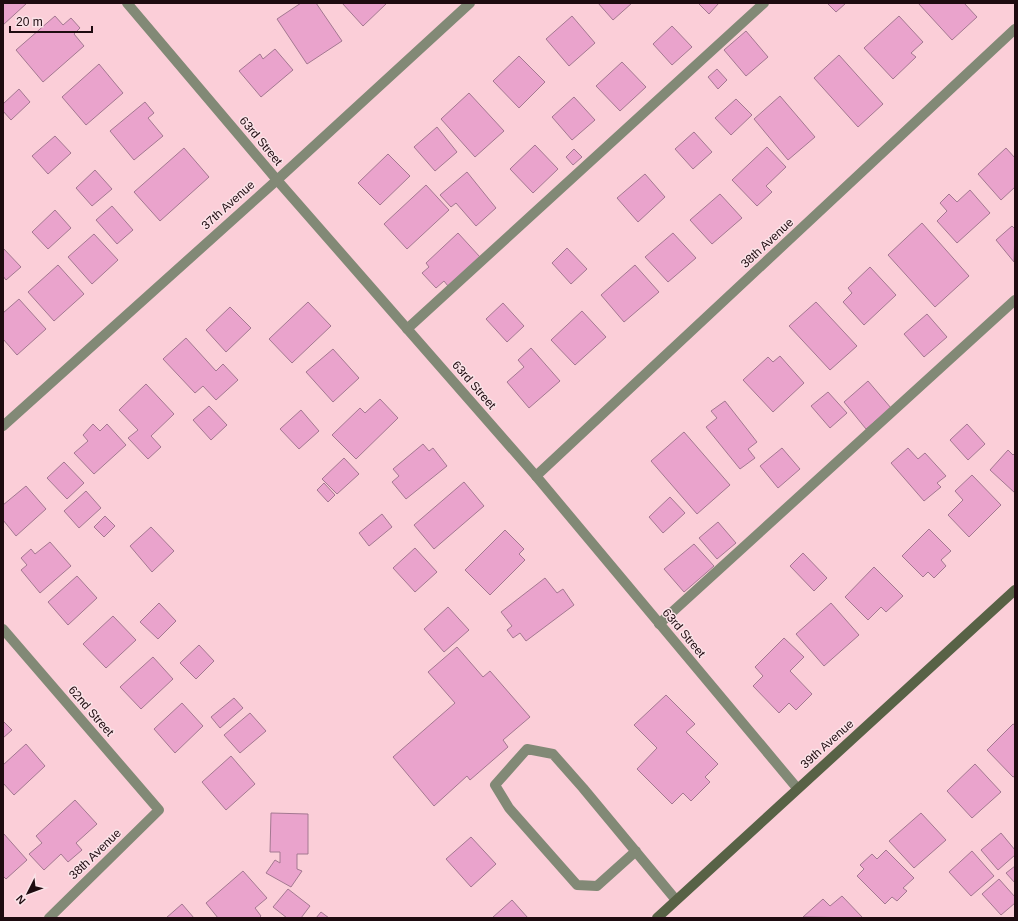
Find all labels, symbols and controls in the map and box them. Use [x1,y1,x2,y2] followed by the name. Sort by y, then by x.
[10,8,92,34] scale bar
[16,15,43,29] text: 20 m
[237,114,286,169] street label: 63rd Street
[199,177,258,232] street label: 37th Avenue
[738,215,796,271] street label: 38th Avenue
[449,358,499,412] street label: 63rd Street
[660,606,709,661] street label: 63rd Street
[65,683,117,740] street label: 62nd Street
[798,716,857,771] street label: 39th Avenue
[66,826,124,882] street label: 38th Avenue
[8,873,48,913] north arrow
[13,893,28,907] text: N

